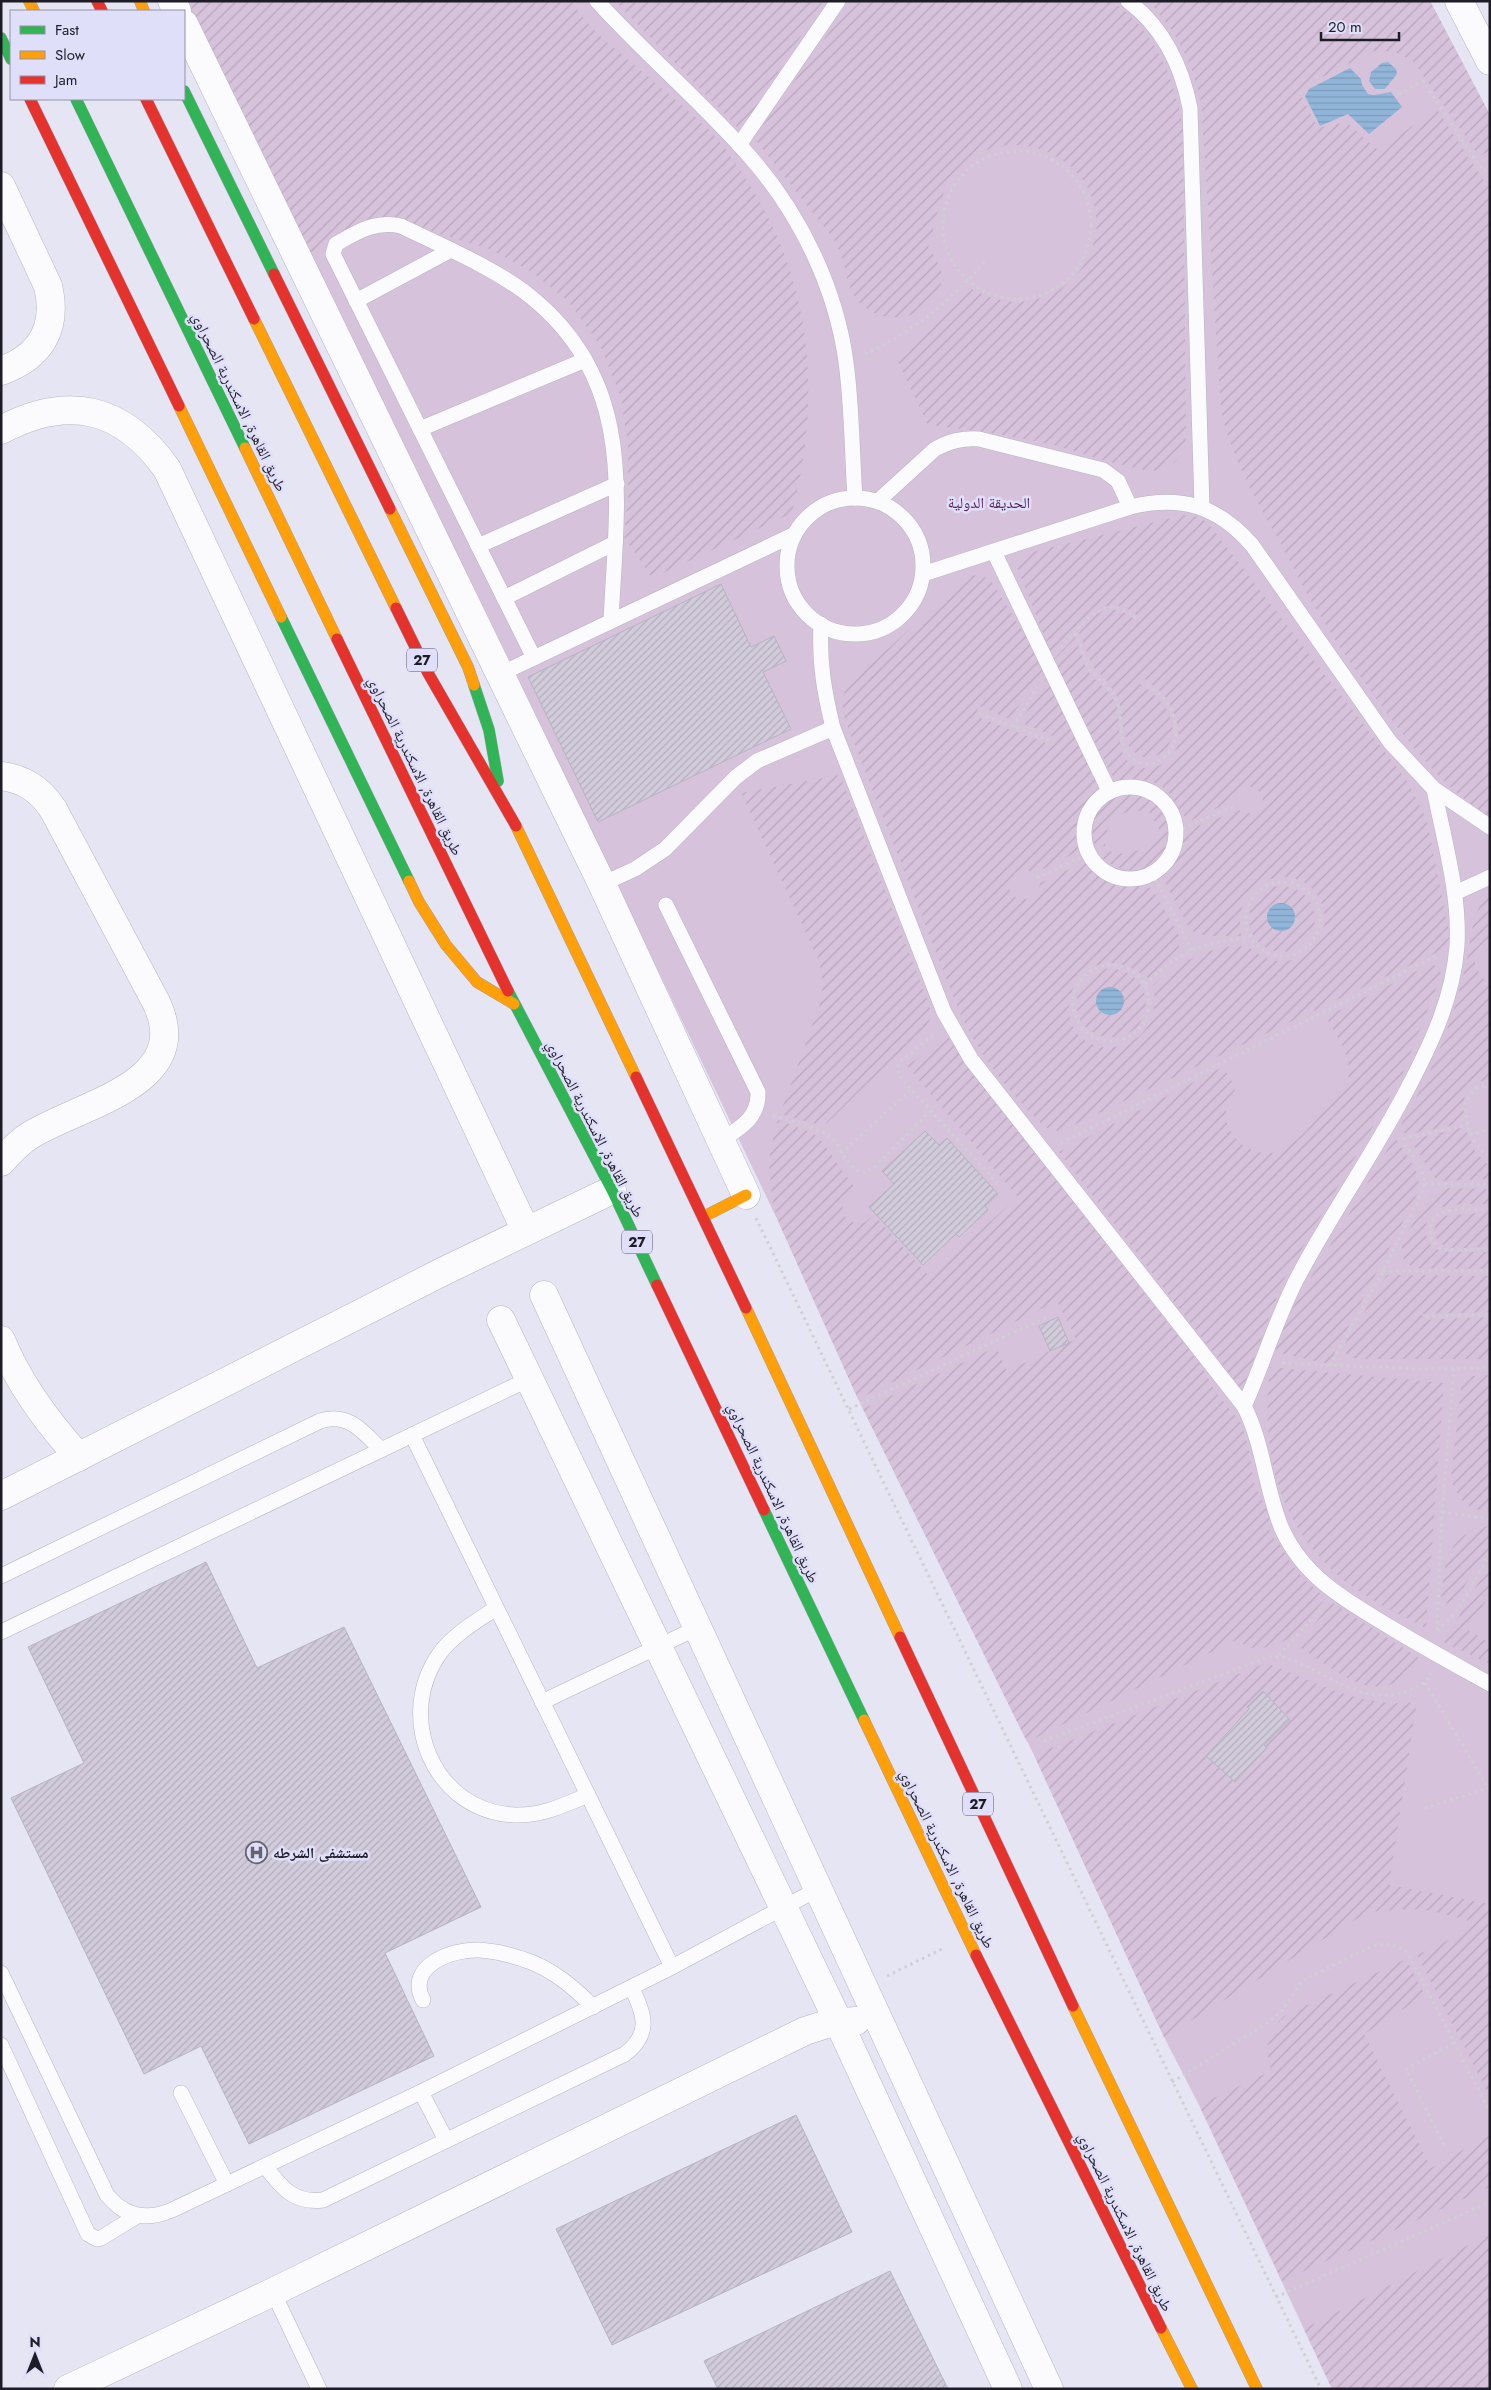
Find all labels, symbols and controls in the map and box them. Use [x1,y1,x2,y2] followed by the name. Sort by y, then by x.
[10,10,185,100] legend
[1321,10,1398,42] scale bar
[1328,16,1362,38] text: 20 m
[55,19,79,41] text: Fast
[55,44,86,66] text: Slow
[53,69,78,91] text: Jam
[185,309,292,496] street label: طريق القاهرة, الاسكندرية الصحراوي
[948,492,1030,514] park label: الحديقة الدولية
[407,648,437,672] road number: 27
[361,673,468,860] street label: طريق القاهرة, الاسكندرية الصحراوي
[540,1036,649,1222] street label: طريق القاهرة, الاسكندرية الصحراوي
[622,1230,652,1254] road number: 27
[721,1399,825,1587] street label: طريق القاهرة, الاسكندرية الصحراوي
[893,1766,1000,1953] street label: طريق القاهرة, الاسكندرية الصحراوي
[963,1792,993,1816] road number: 27
[245,1841,269,1865] hospital icon: مستشفى الشرطه
[273,1842,369,1864] place label: مستشفى الشرطه
[1071,2129,1178,2316] street label: طريق القاهرة, الاسكندرية الصحراوي
[10,2330,60,2380] north arrow
[29,2332,41,2352] text: N

